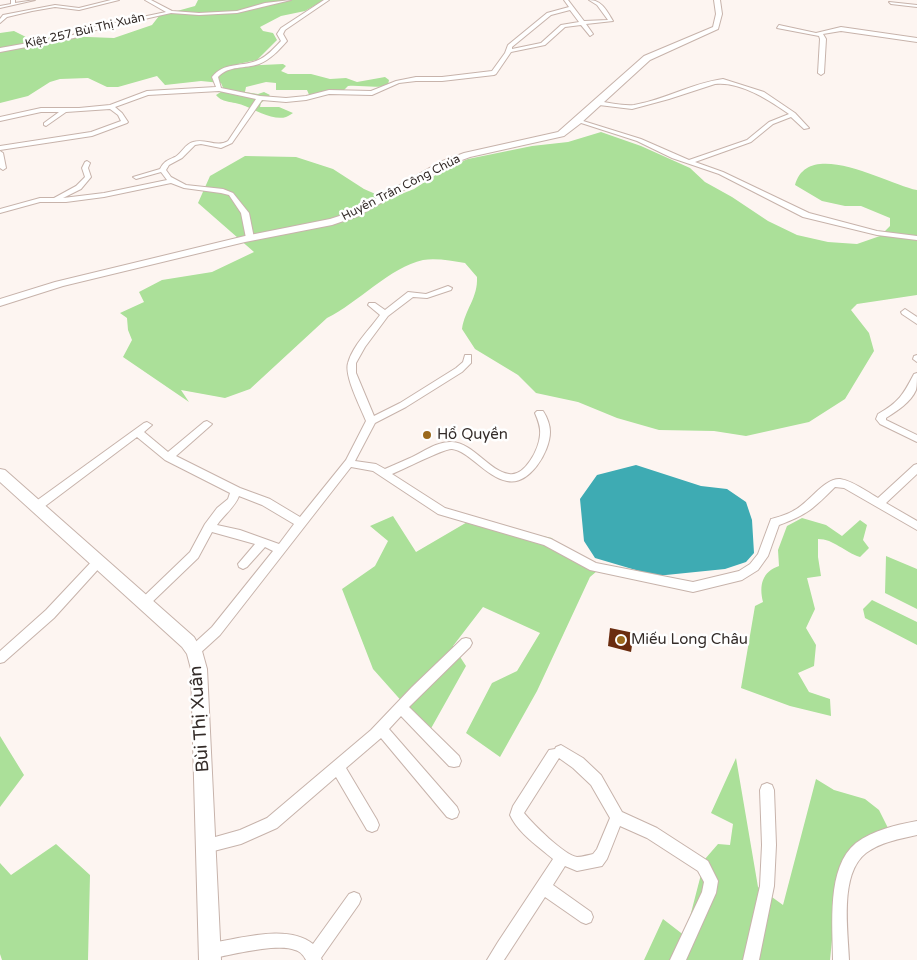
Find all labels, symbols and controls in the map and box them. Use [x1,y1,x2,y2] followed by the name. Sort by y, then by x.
[24,10,146,52] street label: Kiệt 257 Bùi Thị Xuân
[339,152,463,224] street label: Huyền Trân Công Chúa
[437,426,508,444] place label: Hổ Quyền
[421,429,433,441] marker: Hổ Quyền
[631,631,748,649] place label: Miếu Long Châu
[615,634,627,646] marker: Miếu Long Châu
[185,665,215,773] street label: Bùi Thị Xuân

